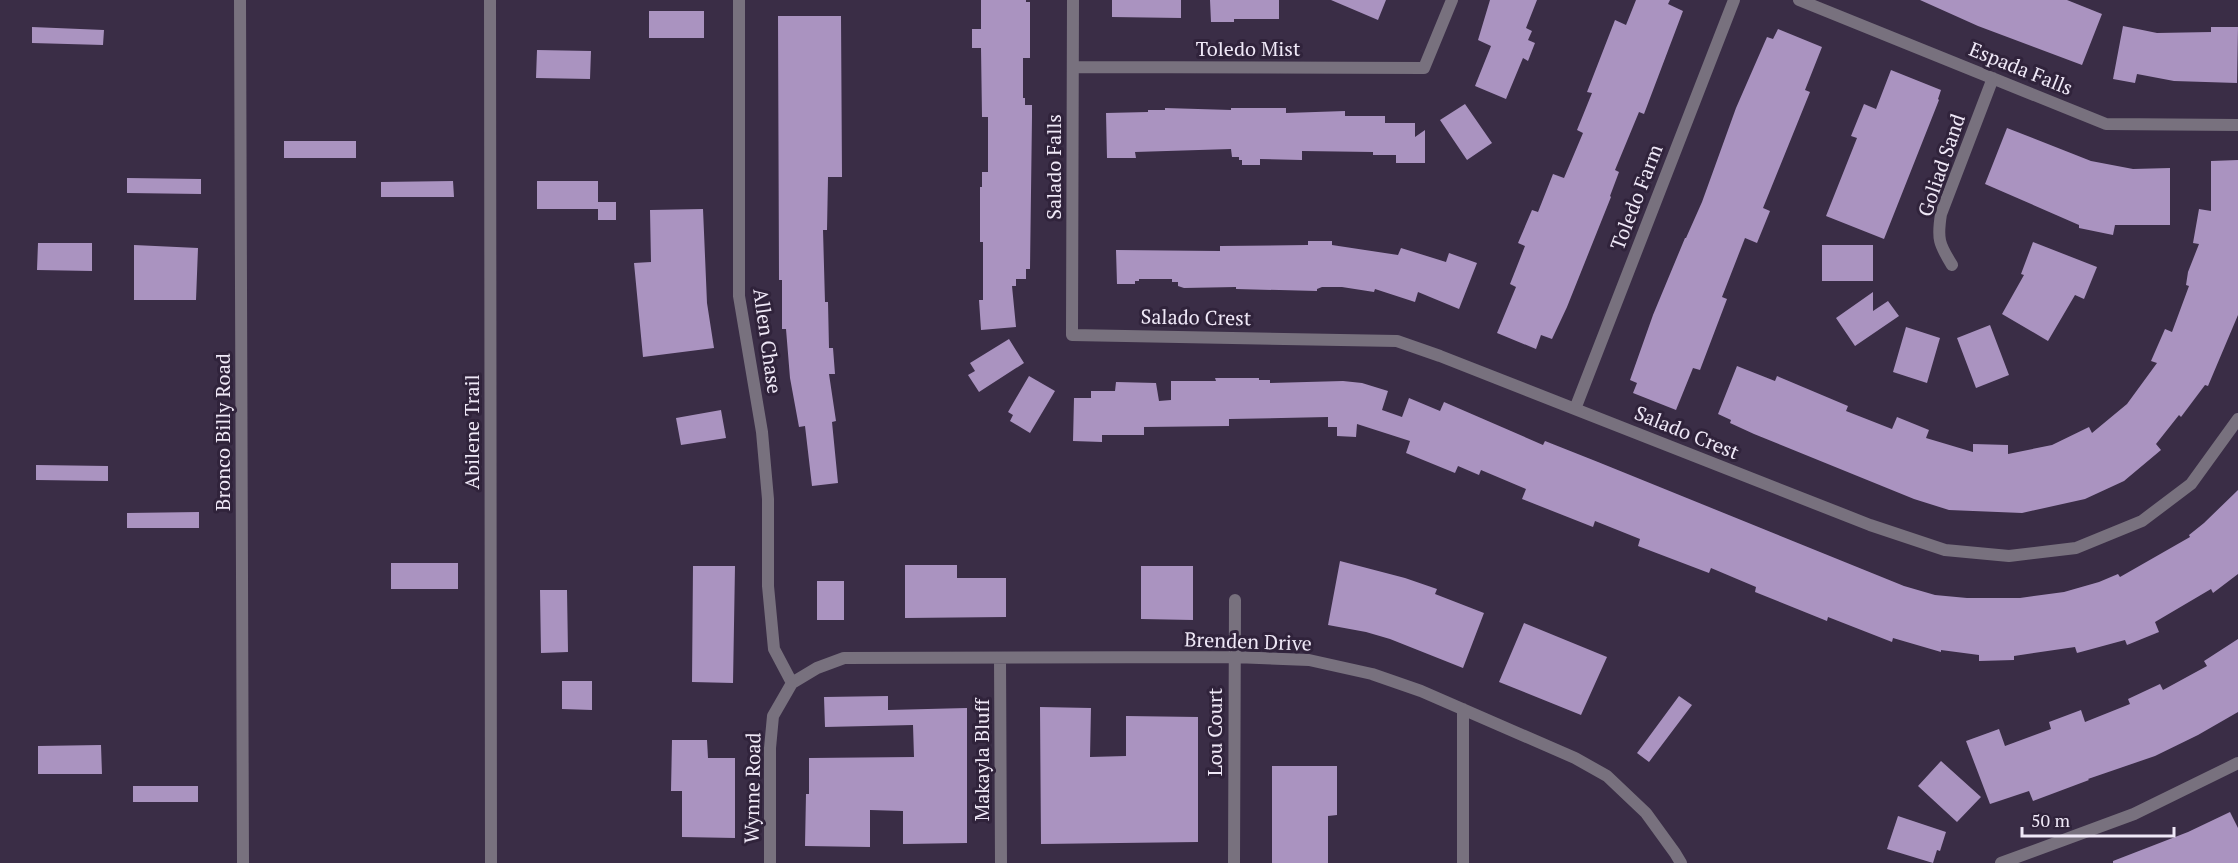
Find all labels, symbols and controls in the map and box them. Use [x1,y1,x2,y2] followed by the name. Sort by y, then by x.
[1196,35,1301,62] street label: Toledo Mist
[1965,35,2077,101] street label: Espada Falls
[1911,110,1971,220] street label: Goliad Sand
[1040,114,1067,220] street label: Salado Falls
[1603,140,1669,254] street label: Toledo Farm
[747,287,789,395] street label: Allen Chase
[1140,303,1252,331] street label: Salado Crest
[209,353,236,511] street label: Bronco Billy Road
[458,374,485,490] street label: Abilene Trail
[1631,399,1744,465] street label: Salado Crest
[1184,625,1312,657] street label: Brenden Drive
[1201,687,1228,776] street label: Lou Court
[968,698,995,821] street label: Makayla Bluff
[738,732,766,844] street label: Wynne Road
[2022,800,2174,838] scale bar
[2031,808,2071,832] text: 50 m

